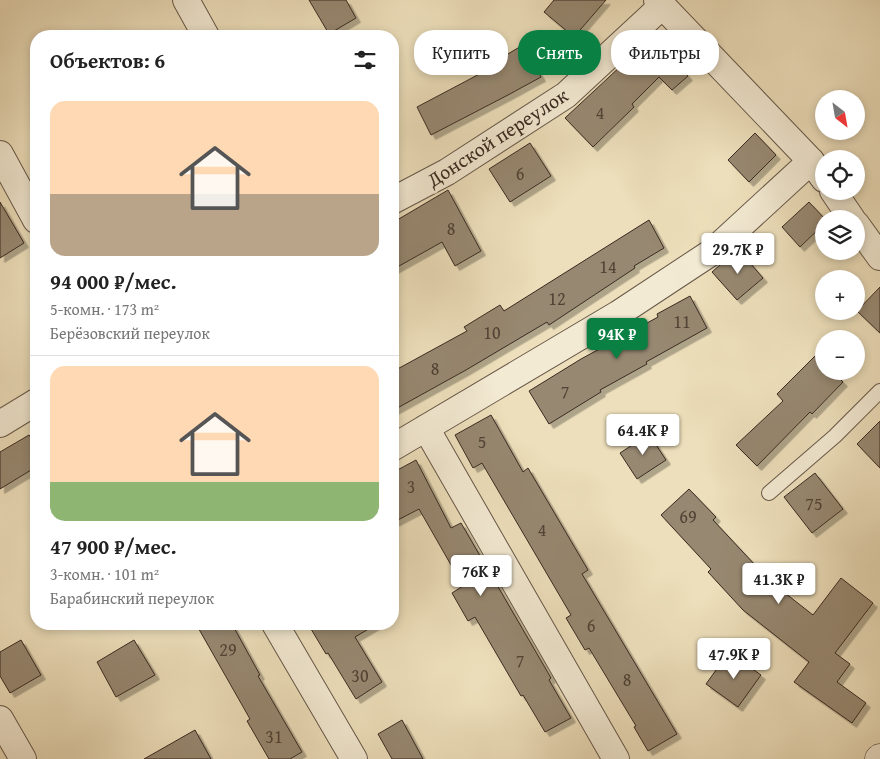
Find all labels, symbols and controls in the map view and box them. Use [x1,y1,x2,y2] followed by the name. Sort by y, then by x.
[414,30,508,75] chip: Купить
[518,30,601,75] chip: Снять
[611,30,719,75] chip: Фильтры
[50,45,165,76] text: Объектов: 6
[351,46,379,74] icon: filters
[420,80,574,194] street label: Донской переулок
[815,90,865,140] north arrow
[815,90,865,380] map controls
[596,99,604,126] house number: 4
[170,133,260,223] icon: home
[815,150,865,200] button: locate
[516,160,524,187] house number: 6
[815,210,865,260] button: layers
[447,215,455,242] house number: 8
[692,232,784,275] pin: 29.7K ₽
[712,237,764,261] text: 29.7K ₽
[599,253,617,280] house number: 14
[50,266,176,297] text: 94 000 ₽/мес.
[815,270,865,320] button: +
[548,285,566,312] house number: 12
[50,297,159,321] text: 5-комн. · 173 m²
[673,308,691,335] house number: 11
[582,318,652,360] pin: 94K ₽
[483,319,501,346] house number: 10
[50,321,210,345] text: Берёзовский переулок
[598,322,636,346] text: 94K ₽
[815,330,865,380] button: −
[431,355,439,382] house number: 8
[561,378,569,405] house number: 7
[170,399,260,489] icon: home
[597,414,689,456] pin: 64.4K ₽
[617,418,669,442] text: 64.4K ₽
[478,428,486,455] house number: 5
[407,473,415,500] house number: 3
[805,490,823,517] house number: 75
[679,503,697,530] house number: 69
[538,516,546,543] house number: 4
[50,531,176,562] text: 47 900 ₽/мес.
[446,554,516,597] pin: 76K ₽
[462,559,500,583] text: 76K ₽
[50,562,159,586] text: 3-комн. · 101 m²
[733,562,825,605] pin: 41.3K ₽
[753,567,805,591] text: 41.3K ₽
[50,586,214,610] text: Барабинский переулок
[587,612,595,639] house number: 6
[219,636,237,663] house number: 29
[688,638,780,680] pin: 47.9K ₽
[708,642,760,666] text: 47.9K ₽
[516,647,524,674] house number: 7
[351,662,369,689] house number: 30
[623,666,631,693] house number: 8
[265,723,283,750] house number: 31

